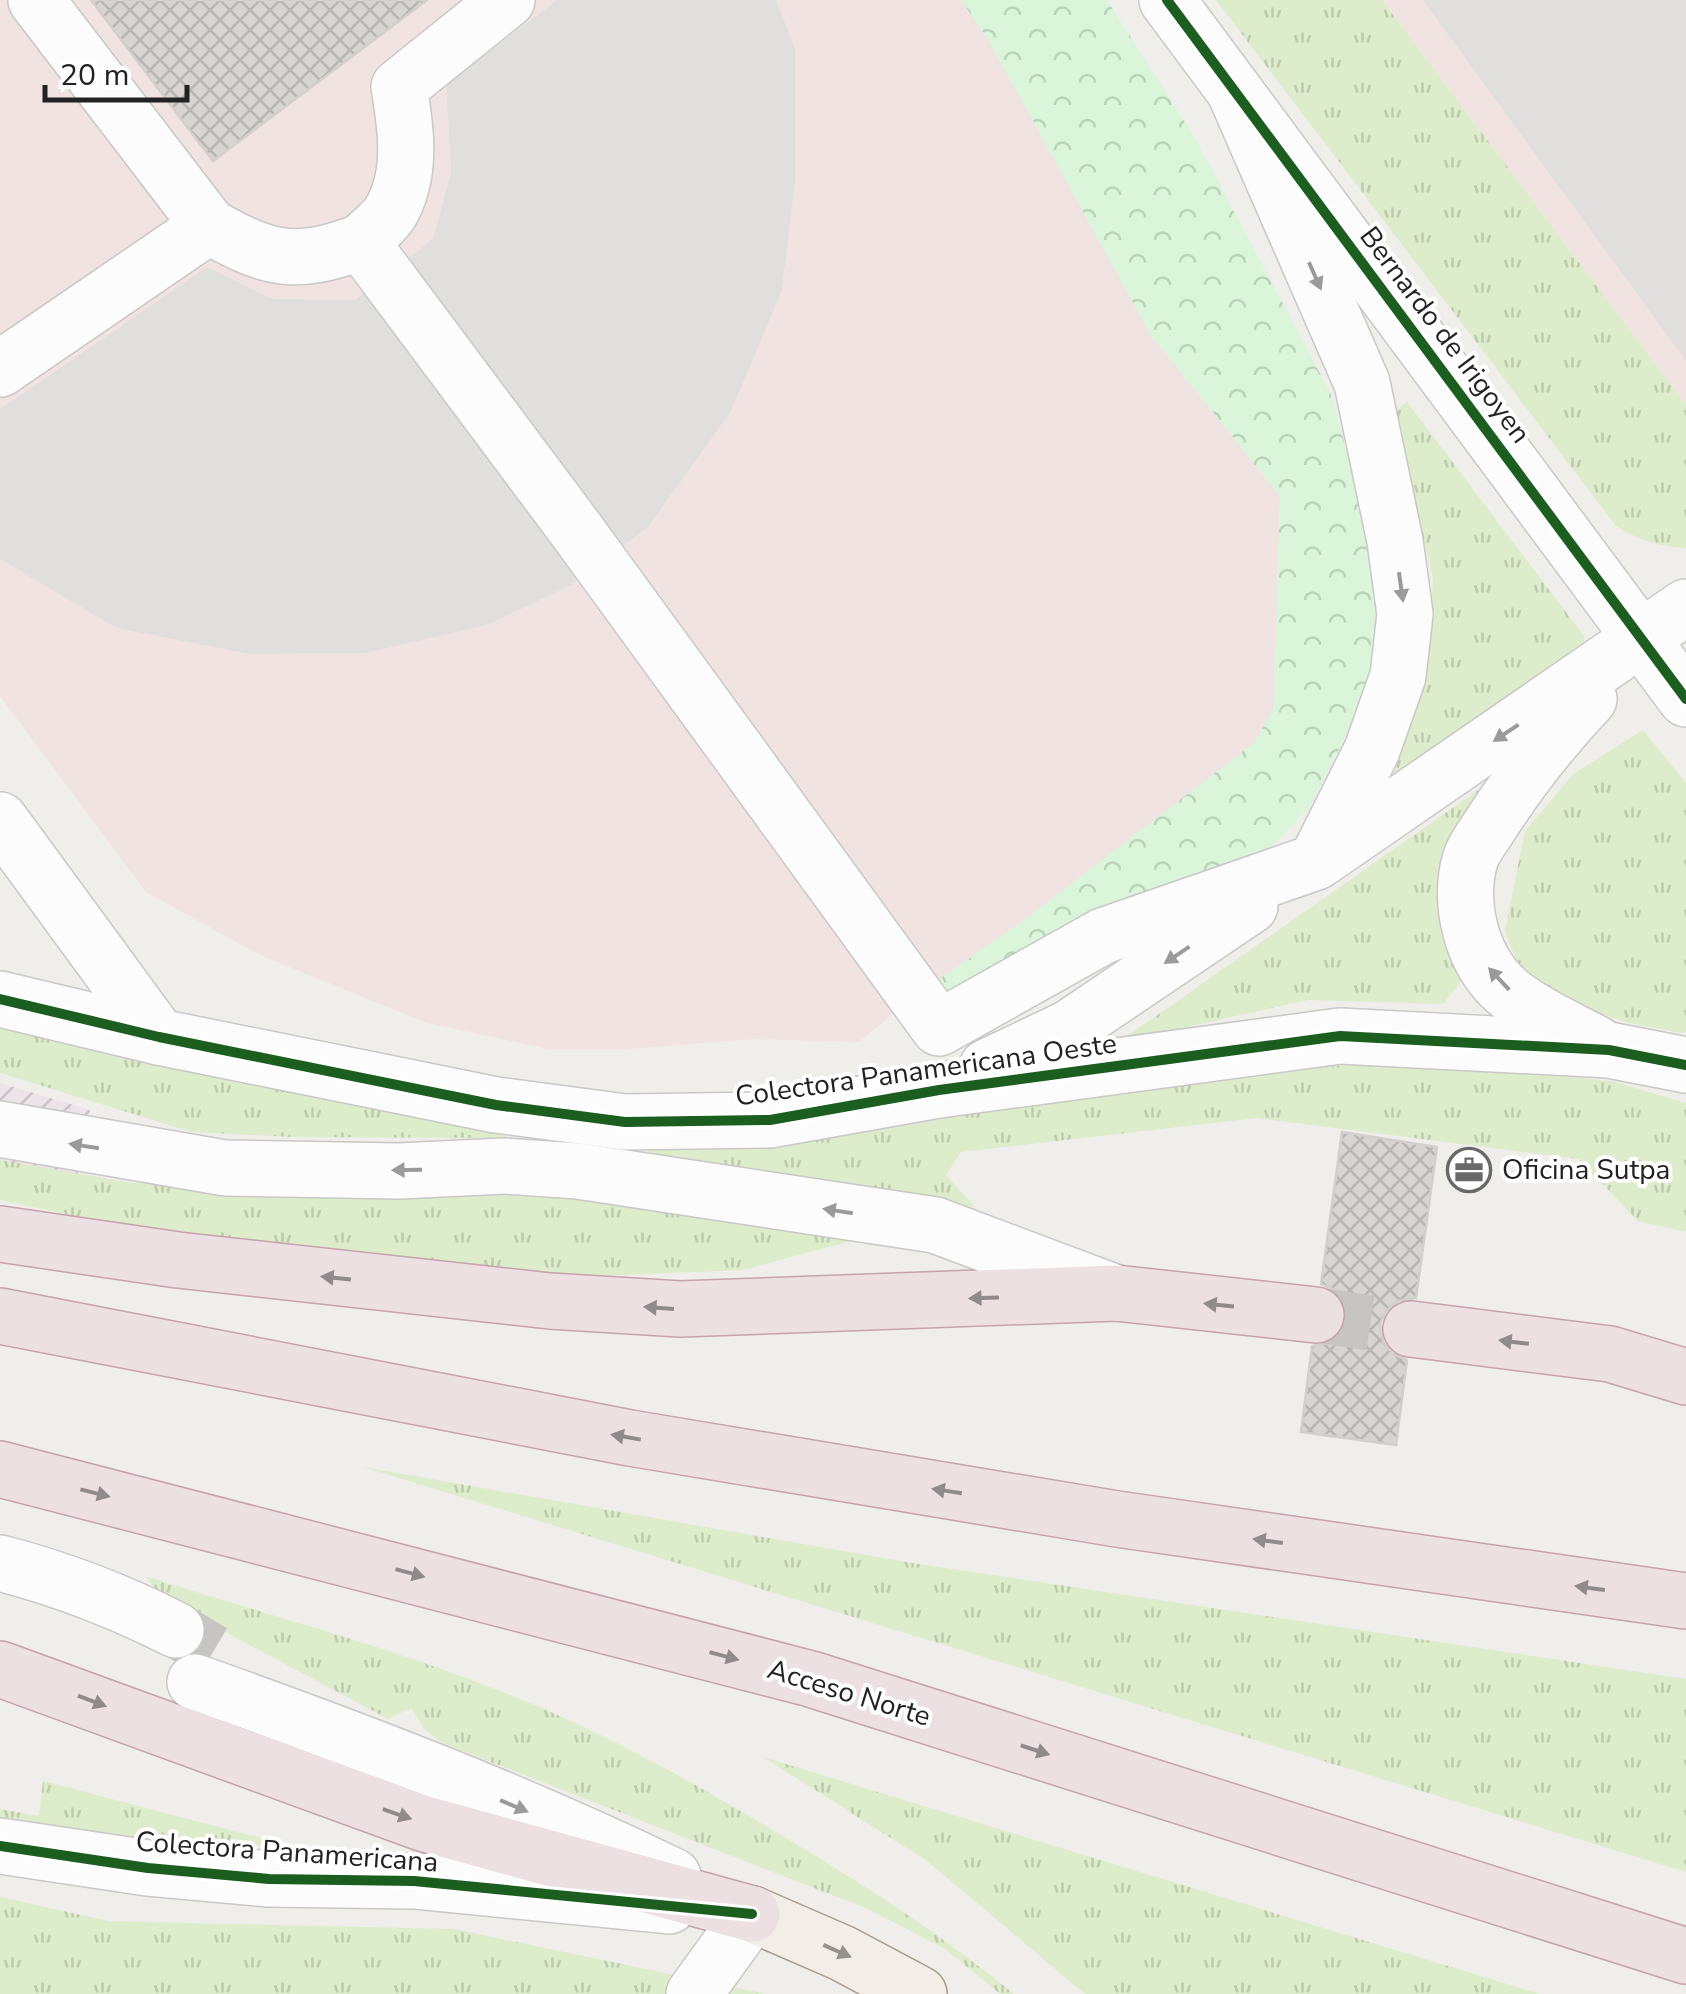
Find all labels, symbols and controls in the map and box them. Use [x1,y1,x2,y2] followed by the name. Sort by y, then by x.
[45,40,188,102] scale bar
[60,55,129,96] text: 20 m
[1351,219,1539,451] street label: Bernardo de Irigoyen
[1307,261,1323,291] one-way arrow
[1394,572,1410,603] one-way arrow
[1492,723,1519,742] one-way arrow
[1164,945,1191,964] one-way arrow
[1488,967,1510,992] one-way arrow
[733,1024,1119,1116] street label: Colectora Panamericana Oeste
[68,1137,100,1153] one-way arrow
[1446,1147,1492,1193] office icon: Oficina Sutpa
[1502,1151,1670,1189] place label: Oficina Sutpa
[391,1163,423,1179] one-way arrow
[822,1202,854,1218] one-way arrow
[319,1270,351,1286] one-way arrow
[967,1290,999,1306] one-way arrow
[1203,1296,1235,1312] one-way arrow
[643,1300,675,1316] one-way arrow
[1497,1334,1529,1350] one-way arrow
[610,1429,641,1444] one-way arrow
[931,1483,962,1498] one-way arrow
[80,1486,111,1501] one-way arrow
[1252,1532,1283,1548] one-way arrow
[394,1566,425,1582] one-way arrow
[1573,1579,1605,1595] one-way arrow
[709,1649,740,1665] one-way arrow
[763,1650,935,1736] street label: Acceso Norte
[77,1694,107,1709] one-way arrow
[1020,1743,1051,1758] one-way arrow
[499,1798,529,1814] one-way arrow
[382,1807,412,1822] one-way arrow
[135,1822,439,1882] street label: Colectora Panamericana
[822,1943,852,1959] one-way arrow

